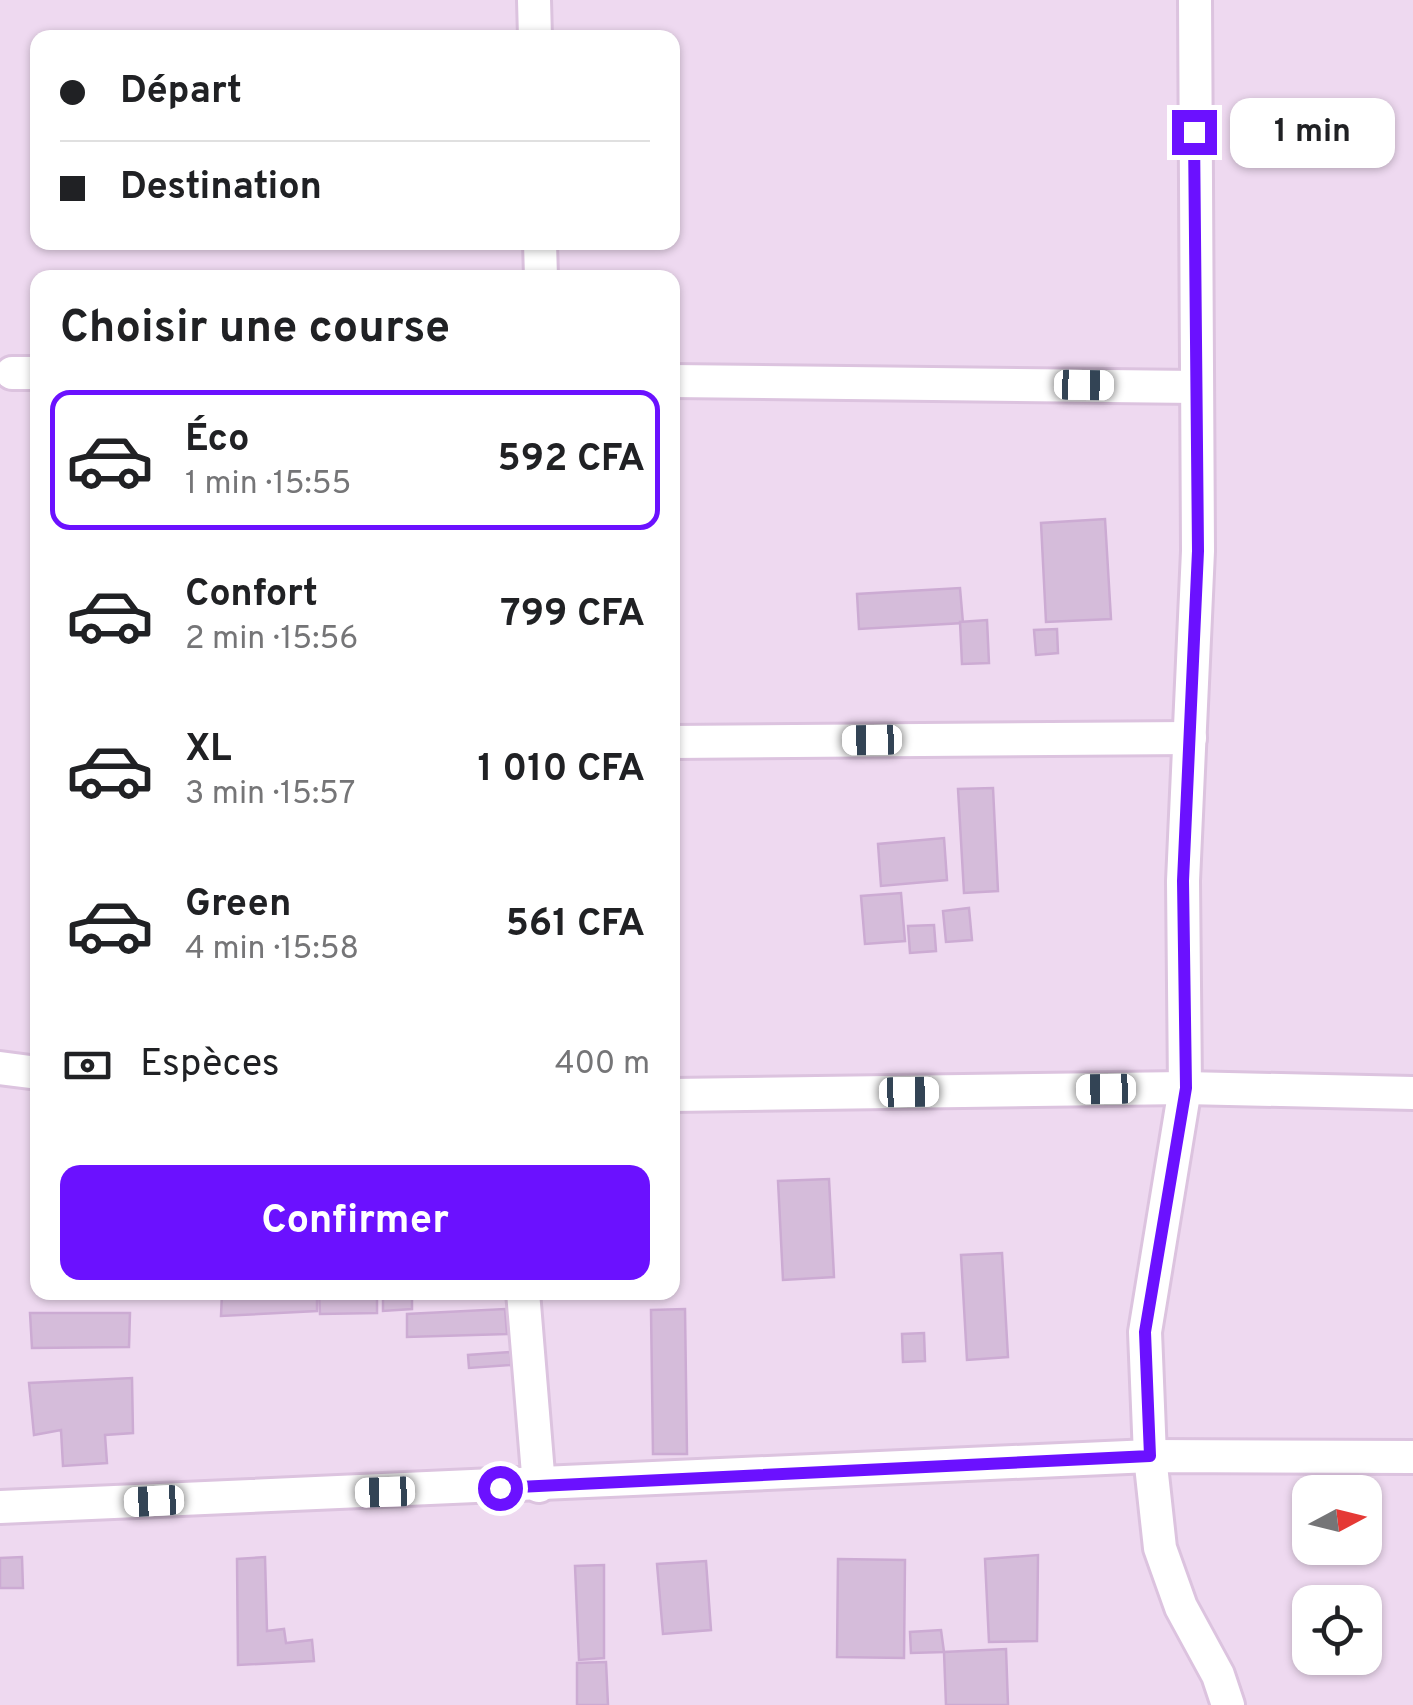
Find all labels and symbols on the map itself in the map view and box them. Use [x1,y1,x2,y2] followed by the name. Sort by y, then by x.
[1229,97,1394,167] callout: 1 min
[1172,110,1217,155] route end
[1054,369,1114,401] car
[842,724,902,756] car
[1076,1073,1136,1105] car
[879,1076,939,1108] car
[478,1466,523,1511] route start
[1292,1475,1382,1565] north arrow
[354,1476,416,1508] car
[123,1484,185,1518] car

